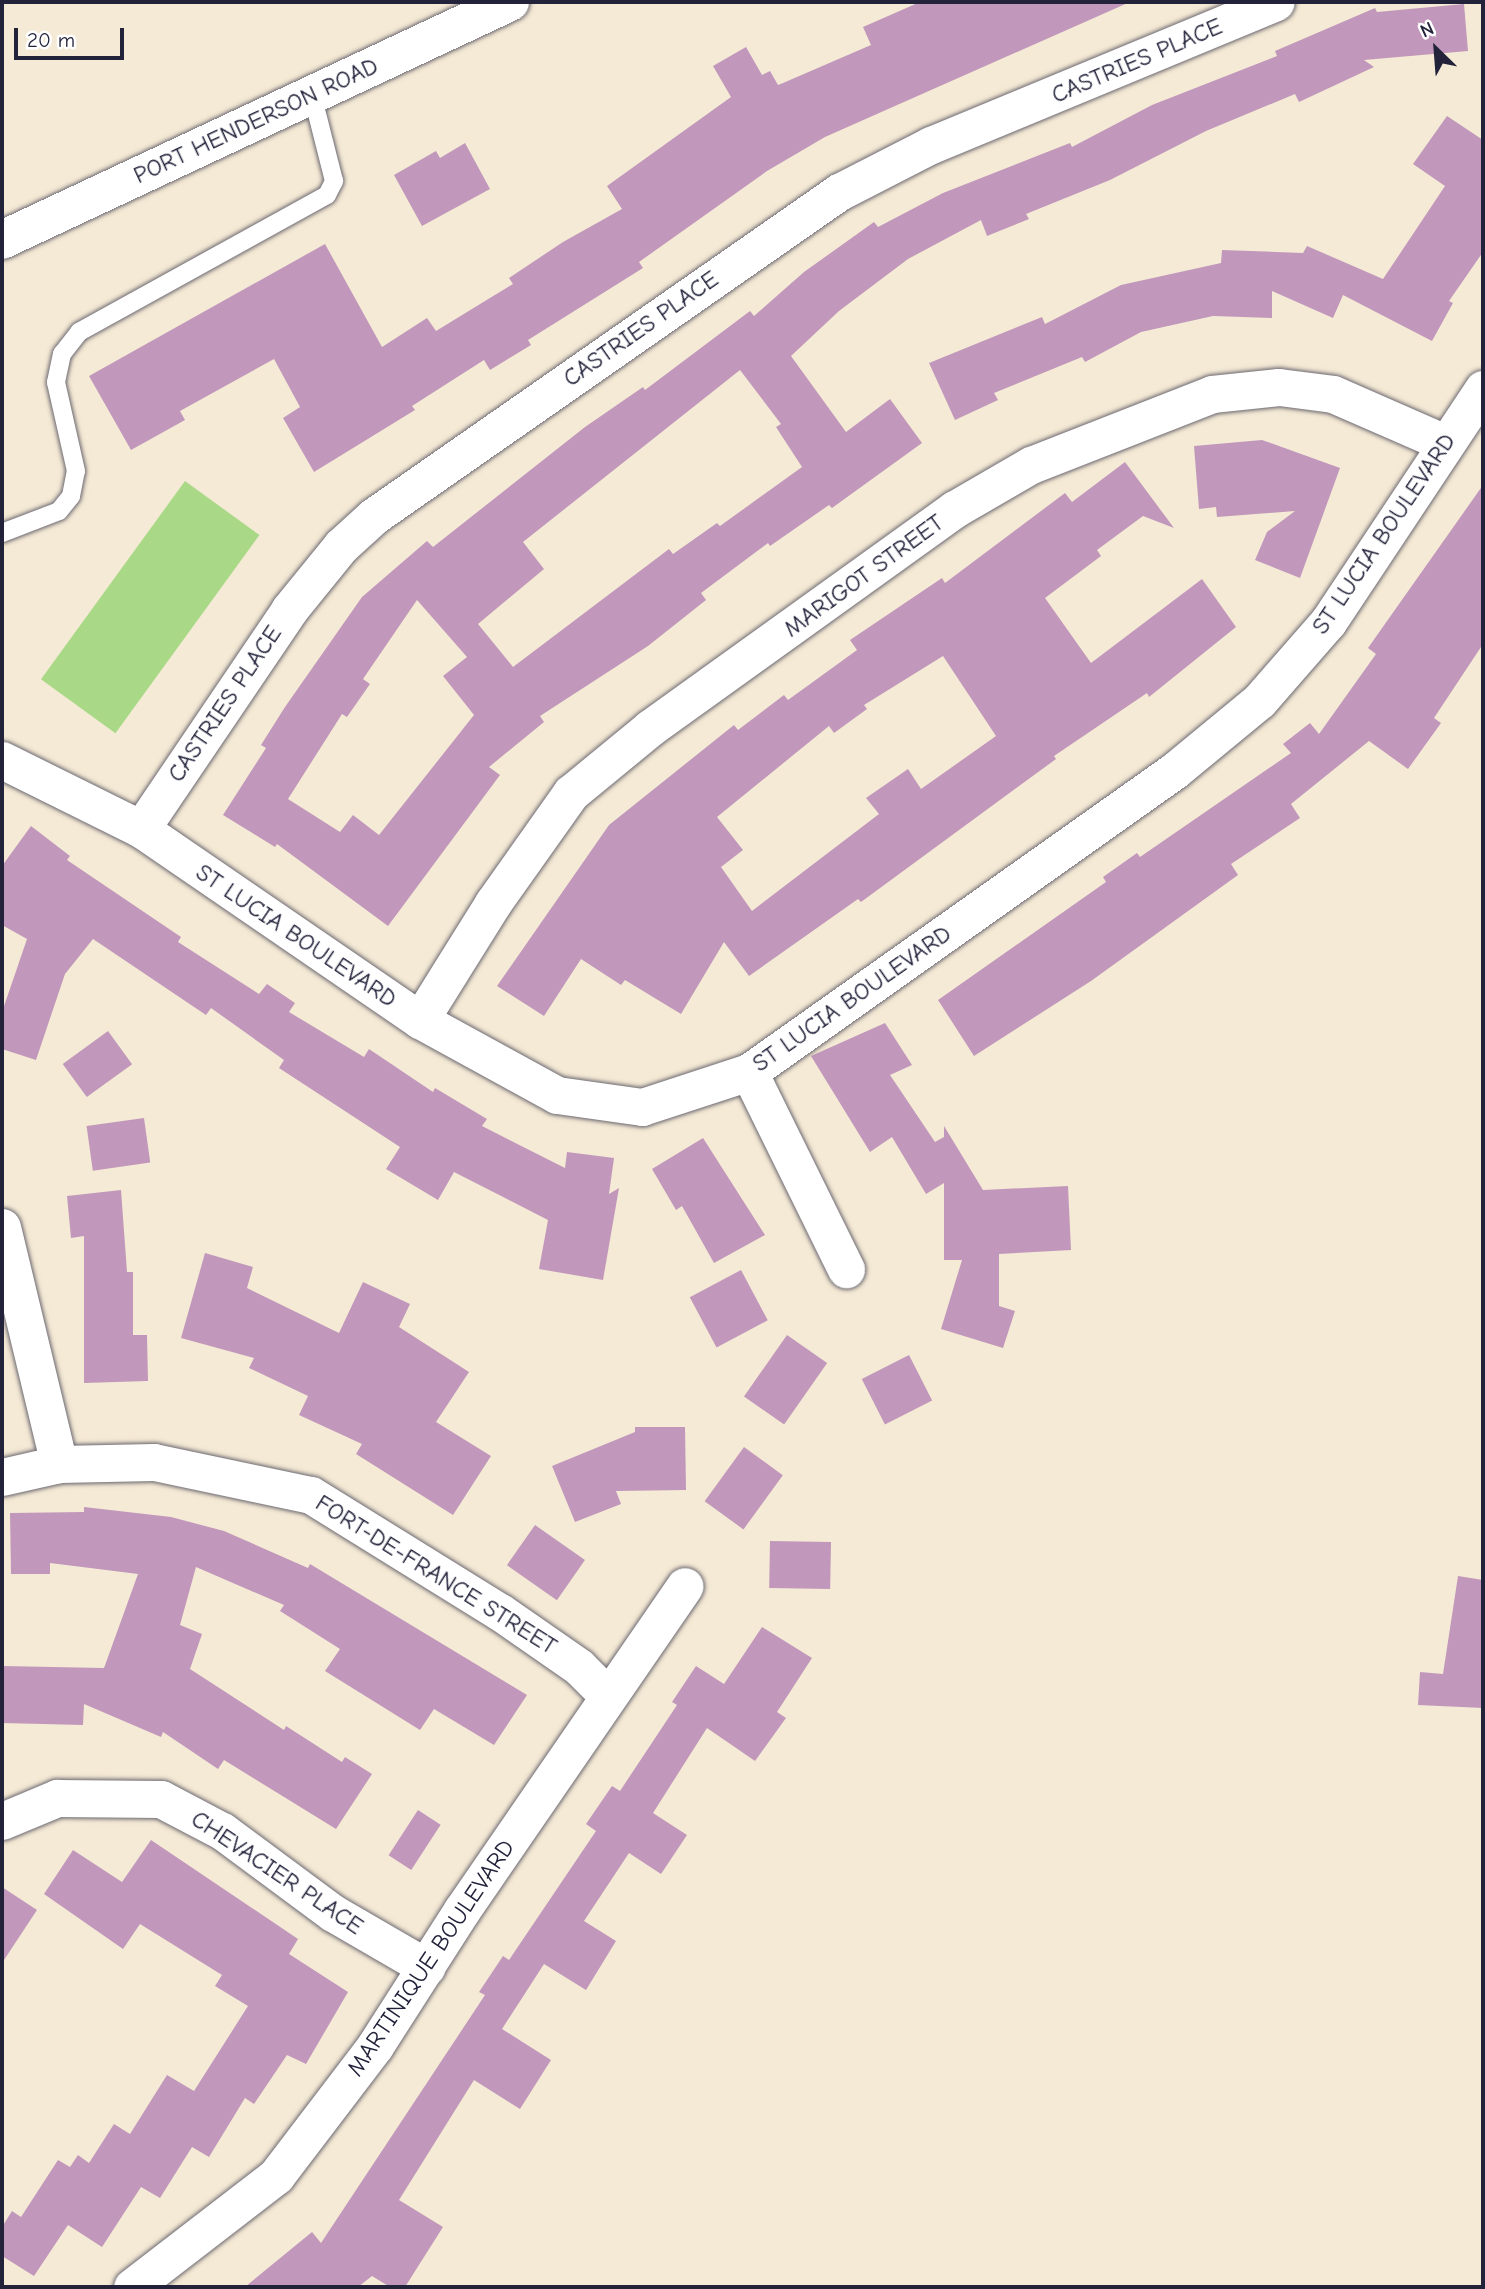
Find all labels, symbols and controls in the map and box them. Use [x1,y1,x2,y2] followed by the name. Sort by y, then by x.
[1047,12,1227,110] street label: CASTRIES PLACE
[18,14,128,58] scale bar
[1401,14,1471,84] north arrow
[1417,17,1437,43] text: N
[27,28,75,52] text: 20 m
[129,52,383,190] street label: PORT HENDERSON ROAD
[558,265,724,393] street label: CASTRIES PLACE
[1306,428,1462,640] street label: ST LUCIA BOULEVARD
[778,508,950,644] street label: MARIGOT STREET
[162,620,288,788] street label: CASTRIES PLACE
[190,858,402,1014] street label: ST LUCIA BOULEVARD
[747,920,957,1078] street label: ST LUCIA BOULEVARD
[310,1489,562,1661] street label: FORT-DE-FRANCE STREET
[186,1805,368,1941] street label: CHEVACIER PLACE
[341,1834,521,2082] street label: MARTINIQUE BOULEVARD

